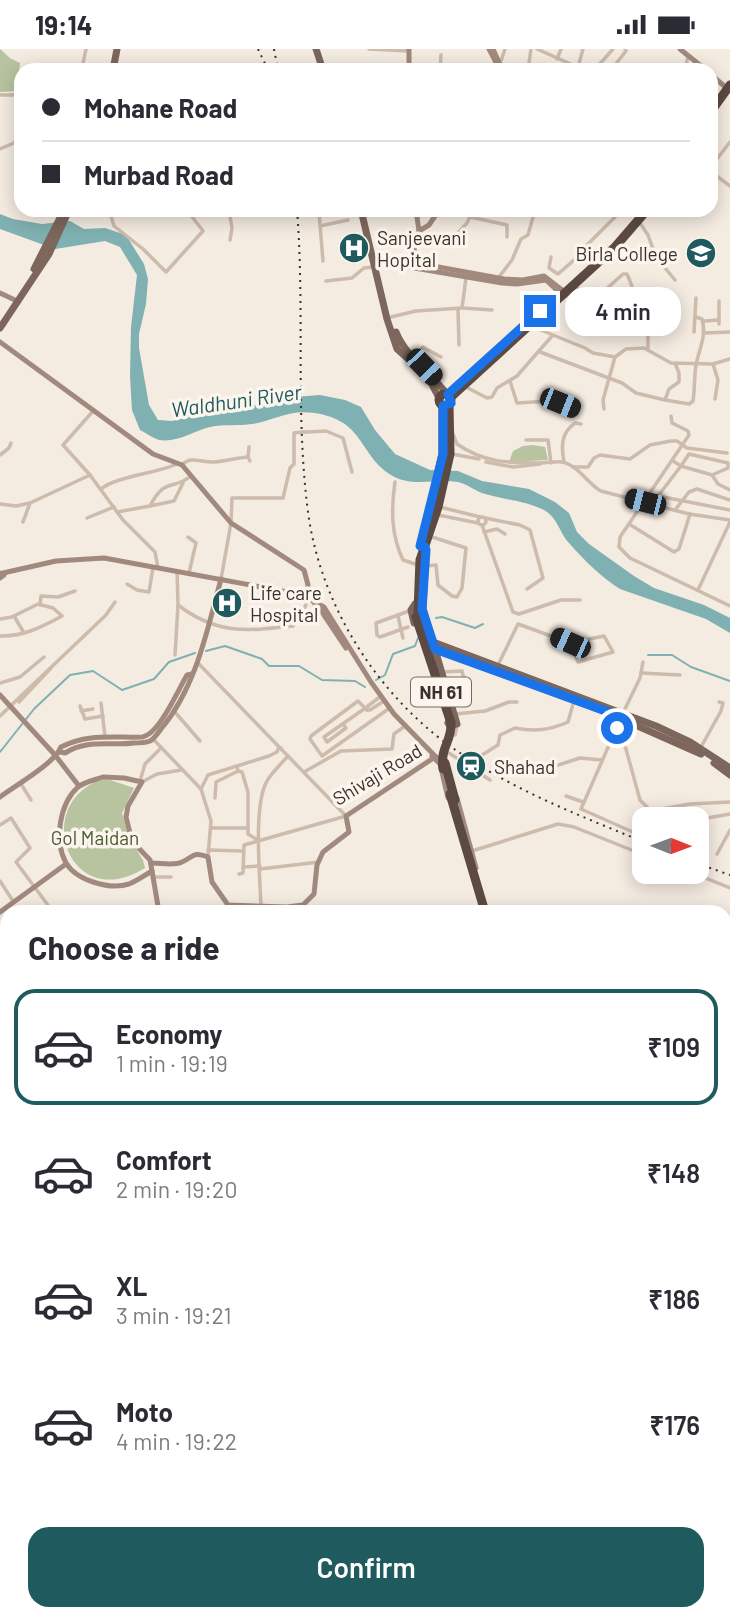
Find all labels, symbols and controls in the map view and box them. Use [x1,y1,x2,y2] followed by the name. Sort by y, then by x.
[35,9,92,40] text: 19:14
[84,92,237,123] text: Mohane Road
[84,159,234,190] text: Murbad Road
[377,226,466,271] place label: Sanjeevani Hopital
[337,231,371,265] hospital icon: Sanjeevani Hopital
[684,236,718,270] school or university icon: Birla College
[575,242,678,265] place label: Birla College
[564,287,680,335] callout: 4 min
[524,295,556,327] route end
[595,297,651,325] text: 4 min
[402,345,447,389] car
[169,378,303,422] water label: Waldhuni River
[537,385,584,421] car
[623,487,668,517] car
[250,581,322,626] place label: Life care Hospital
[210,586,244,620] hospital icon: Life care Hospital
[547,625,594,661] car
[411,677,471,707] road number: NH 61
[601,712,633,744] route start
[328,738,426,810] street label: Shivaji Road
[454,749,488,783] station icon: Shahad
[494,755,555,778] place label: Shahad
[632,807,709,884] north arrow
[632,807,709,884] map controls
[51,826,139,849] park label: Gol Maidan
[28,928,220,966] text: Choose a ride
[32,1016,95,1079] icon: car
[116,1018,222,1049] text: Economy
[647,1031,700,1062] text: ₹109
[116,1049,228,1077] text: 1 min · 19:19
[32,1142,95,1205] icon: car
[116,1144,212,1175] text: Comfort
[647,1157,700,1188] text: ₹148
[116,1175,237,1203] text: 2 min · 19:20
[32,1268,95,1331] icon: car
[116,1270,147,1301] text: XL
[648,1283,700,1314] text: ₹186
[116,1301,232,1329] text: 3 min · 19:21
[32,1394,95,1457] icon: car
[116,1396,173,1427] text: Moto
[650,1409,700,1440] text: ₹176
[116,1427,237,1455] text: 4 min · 19:22
[28,1527,704,1607] button: Confirm

